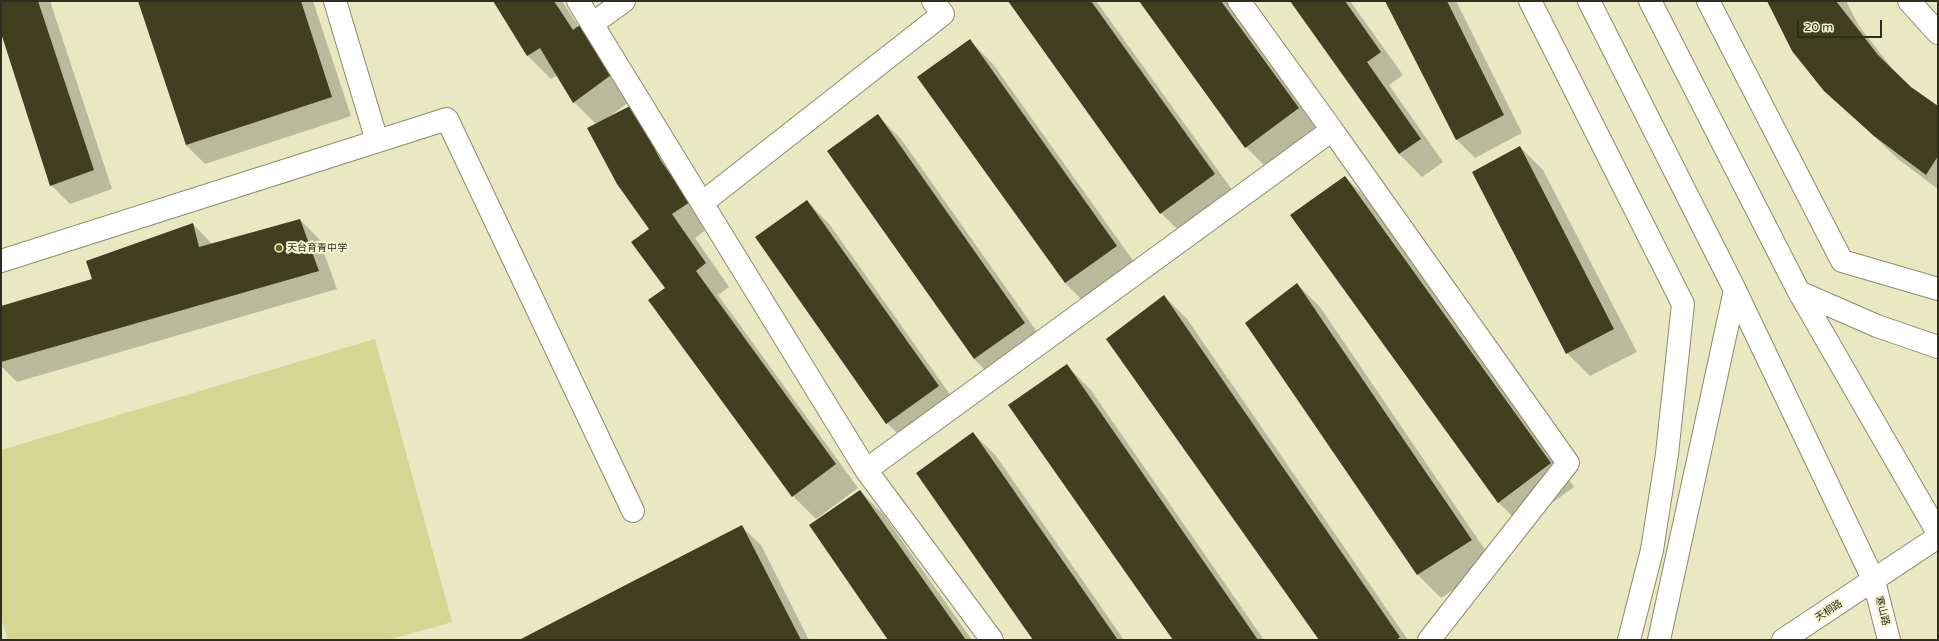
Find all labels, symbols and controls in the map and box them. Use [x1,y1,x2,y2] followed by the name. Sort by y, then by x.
[1799,12,1884,38] scale bar
[1804,20,1833,34] text: 20 m
[287,242,347,254] place label: 天台育青中学
[274,243,284,253] marker: 天台育青中学
[1872,595,1892,627] street label: 寒山路
[1813,598,1845,624] street label: 天桐路

